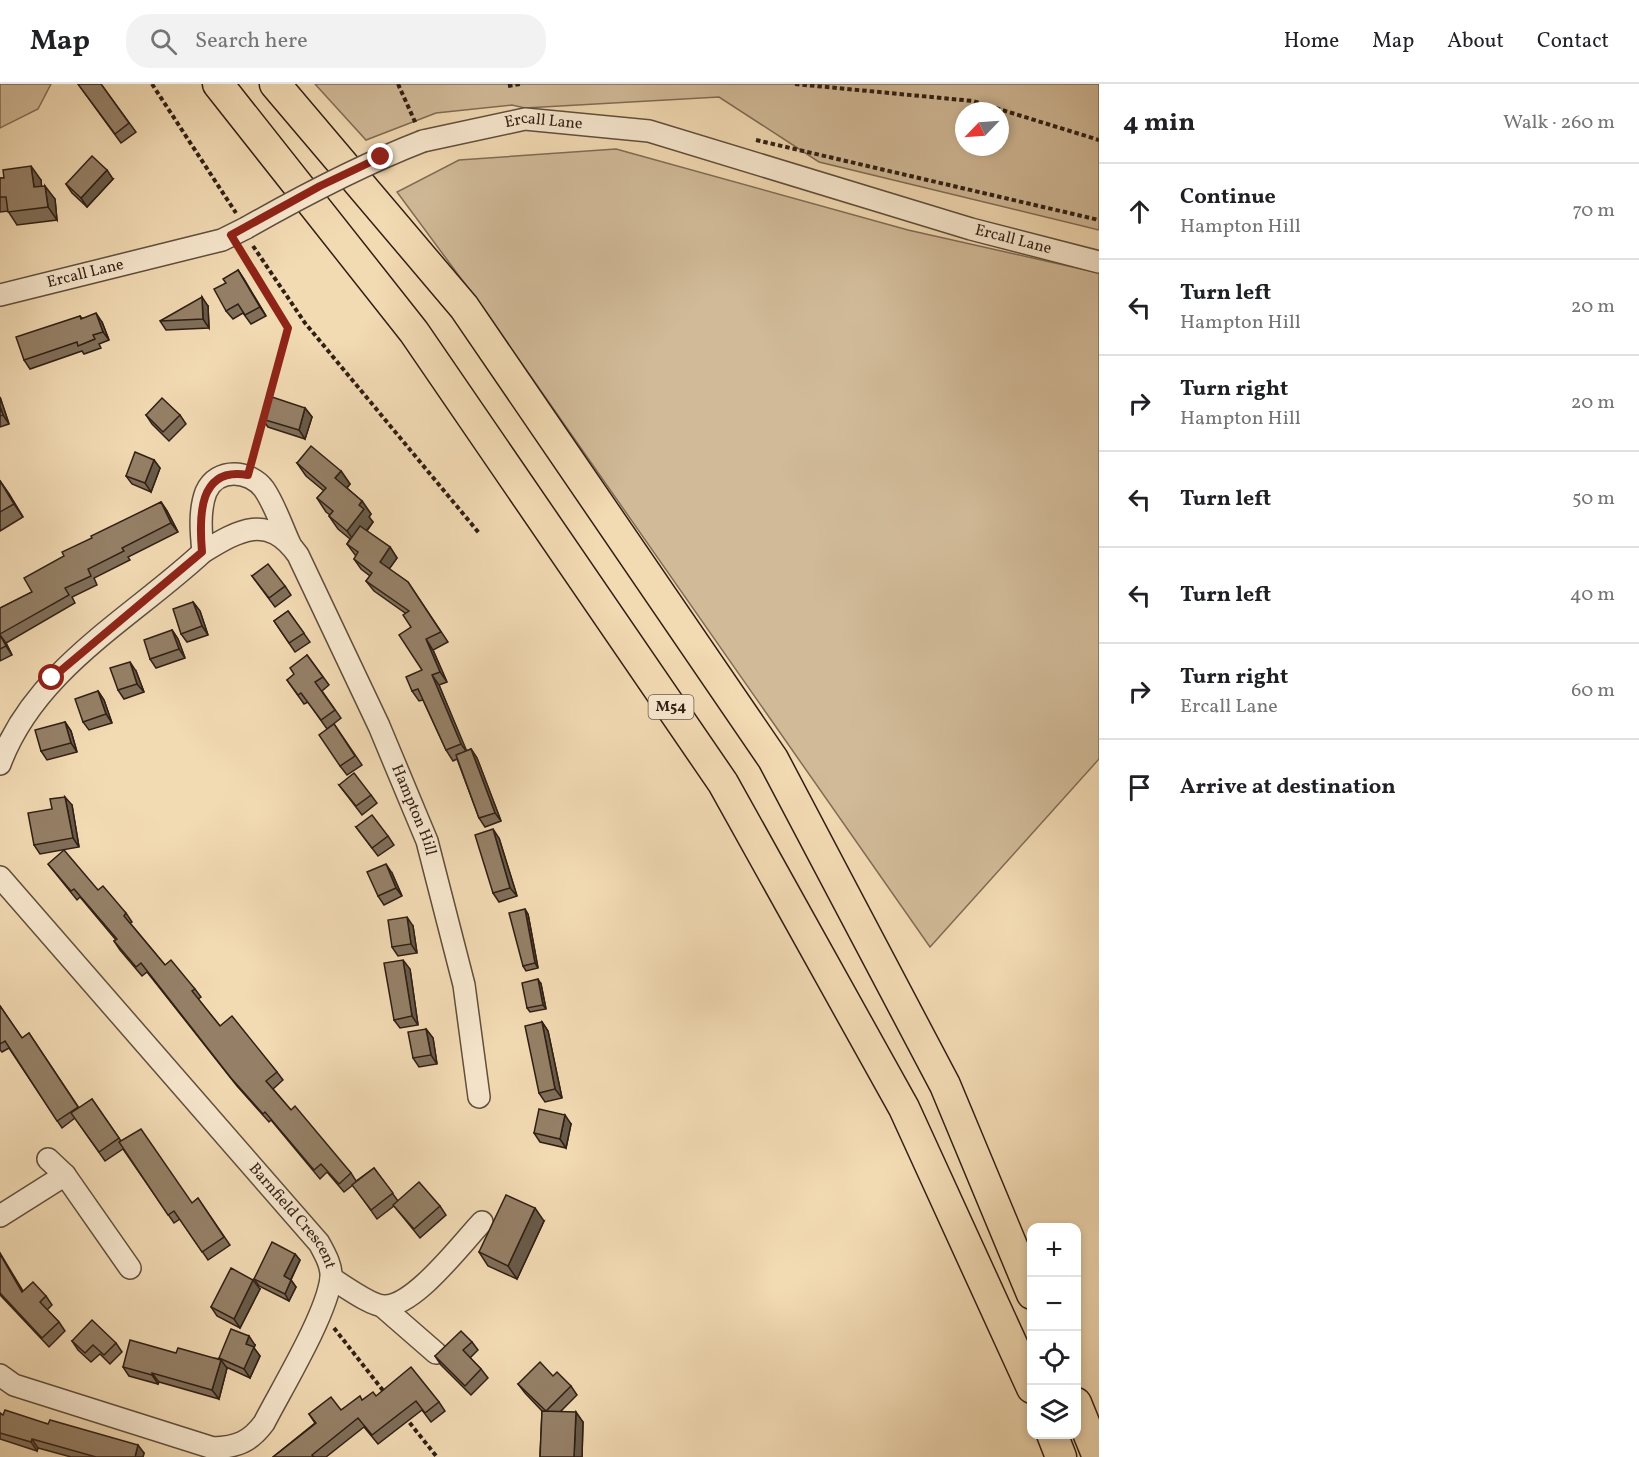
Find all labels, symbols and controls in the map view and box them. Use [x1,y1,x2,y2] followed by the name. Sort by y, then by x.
[126,14,546,68] search box
[30,22,90,61] text: Map
[147,25,180,58] icon: search
[195,26,308,57] text: Search here
[1284,27,1339,56] text: Home
[1372,27,1414,56] text: Map
[1447,27,1504,56] text: About
[1537,27,1609,56] text: Contact
[955,102,1009,156] north arrow
[1123,105,1195,141] text: 4 min
[503,108,584,136] street label: Ercall Lane
[1503,109,1615,137] text: Walk · 260 m
[367,143,393,169] route end
[1180,182,1276,213] text: Continue
[1123,195,1156,228] icon: ahead
[1572,197,1615,225] text: 70 m
[1180,213,1301,241] text: Hampton Hill
[972,219,1054,260] street label: Ercall Lane
[45,254,126,294] street label: Ercall Lane
[1180,278,1271,309] text: Turn left
[1123,291,1156,324] icon: left
[1571,293,1615,321] text: 20 m
[1180,309,1301,337] text: Hampton Hill
[1180,374,1288,405] text: Turn right
[1123,387,1156,420] icon: right
[1571,389,1615,417] text: 20 m
[1180,405,1301,433] text: Hampton Hill
[1123,483,1156,516] icon: left
[1180,484,1271,515] text: Turn left
[1572,485,1615,513] text: 50 m
[1123,579,1156,612] icon: left
[1180,580,1271,611] text: Turn left
[1570,581,1615,609] text: 40 m
[1180,662,1288,693] text: Turn right
[38,664,64,690] route start
[1123,675,1156,708] icon: right
[1571,677,1615,705] text: 60 m
[1180,693,1278,721] text: Ercall Lane
[648,695,694,719] road number: M54
[385,761,441,858] street label: Hampton Hill
[1123,771,1156,804] icon: arrive
[1180,772,1396,803] text: Arrive at destination
[243,1158,341,1272] street label: Barnfield Crescent
[1027,1223,1081,1439] map controls
[1027,1223,1081,1277] button: +
[1027,1277,1081,1331] button: −
[1027,1331,1081,1385] button: locate
[1027,1385,1081,1439] button: layers

